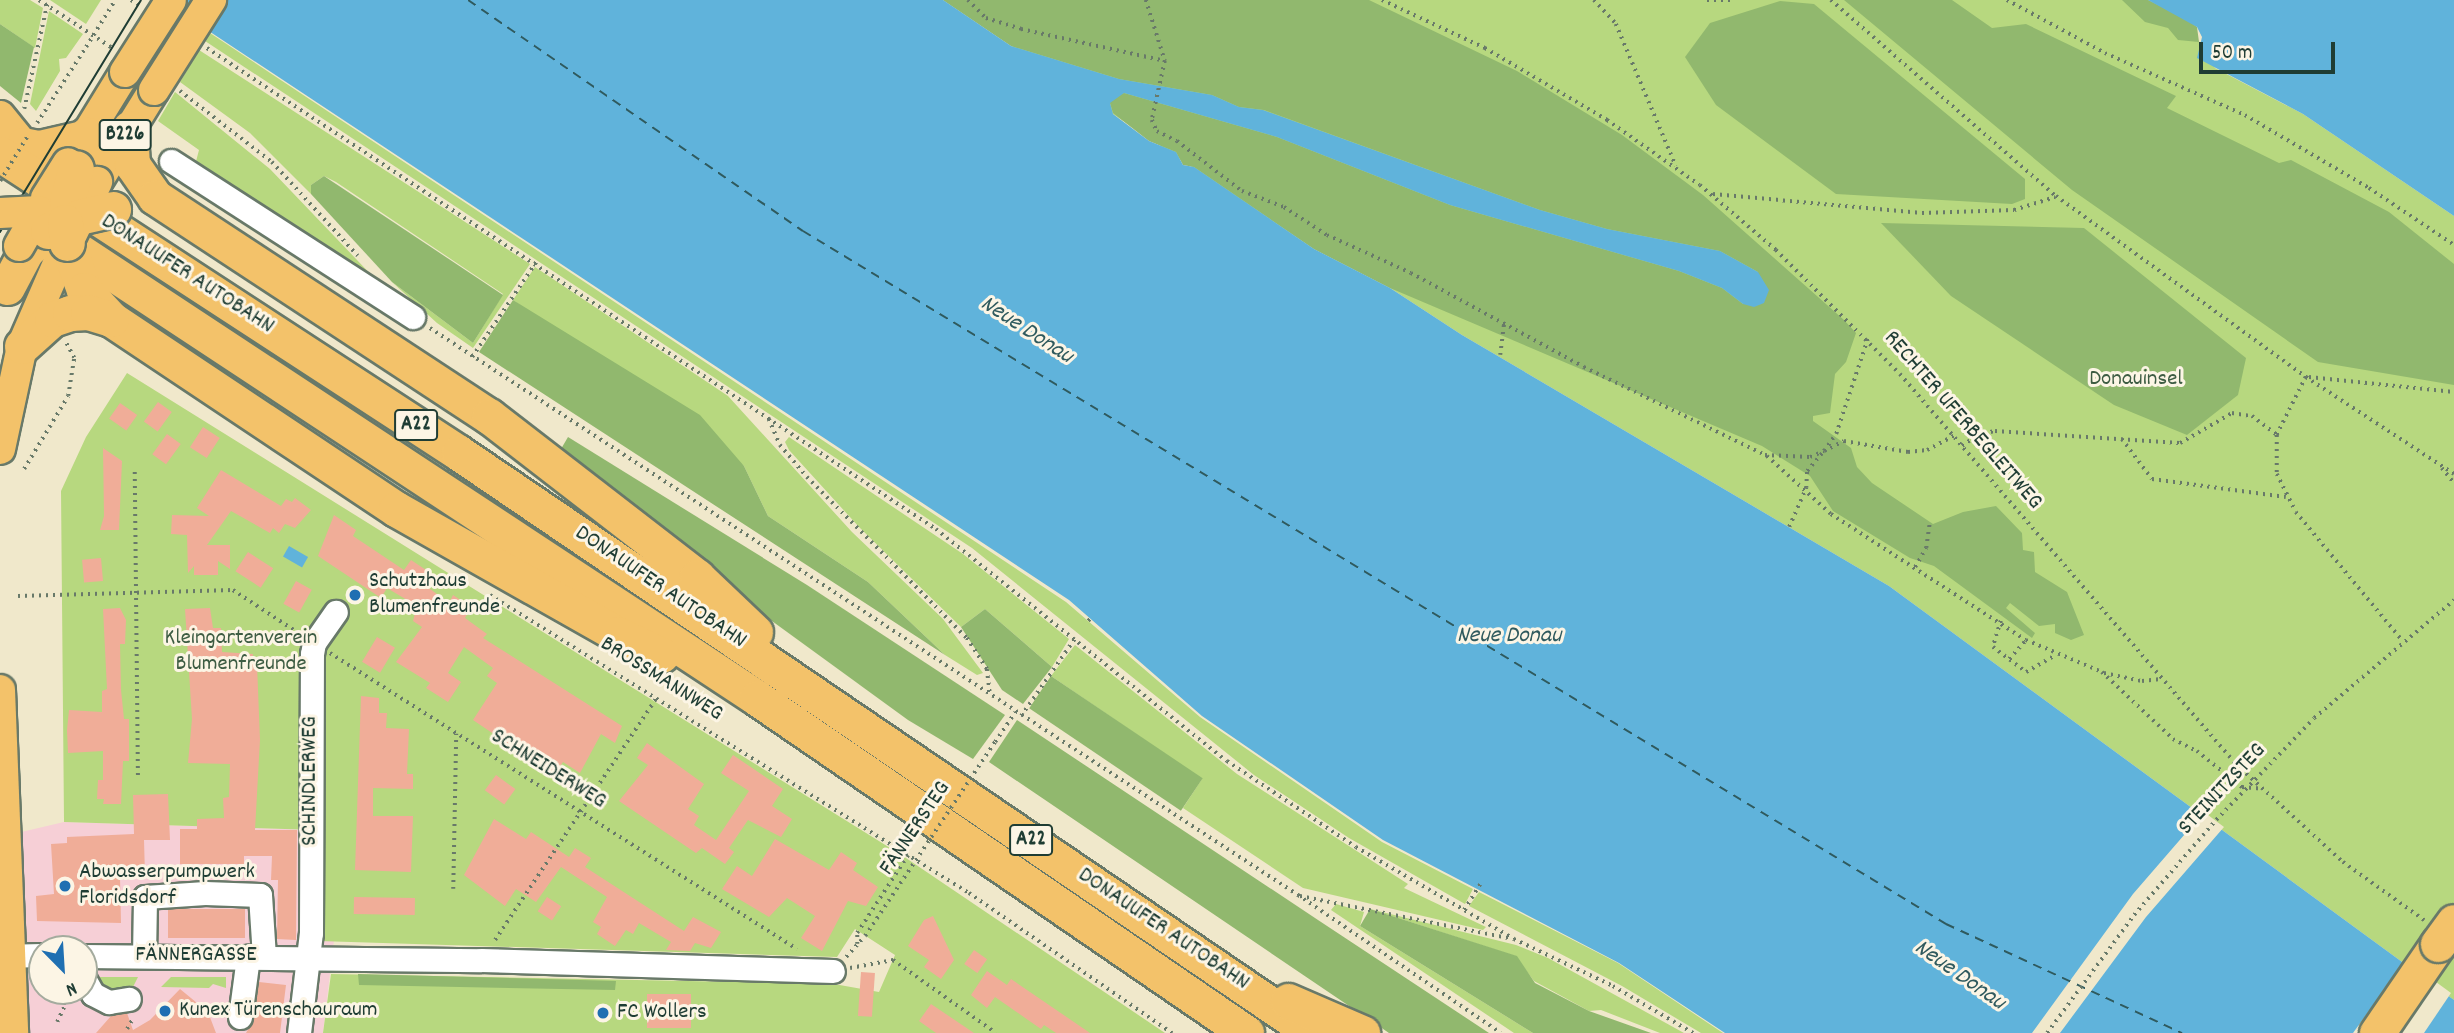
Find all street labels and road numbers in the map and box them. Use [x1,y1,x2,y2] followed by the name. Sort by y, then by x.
[97,118,153,152] road number: B226
[95,209,279,341] street label: DONAUUFER AUTOBAHN
[1877,326,2047,516] street label: RECHTER UFERBEGLEITWEG
[393,408,439,442] road number: A22
[569,520,751,656] street label: DONAUUFER AUTOBAHN
[594,631,728,729] street label: BROSSMANNWEG
[297,716,325,846] street label: SCHINDLERWEG
[485,724,611,816] street label: SCHNEIDERWEG
[2173,738,2273,842] street label: STEINITZSTEG
[874,777,958,881] street label: FÄNNERSTEG
[1008,822,1054,858] road number: A22
[1072,862,1254,998] street label: DONAUUFER AUTOBAHN
[135,942,257,970] street label: FÄNNERGASSE

